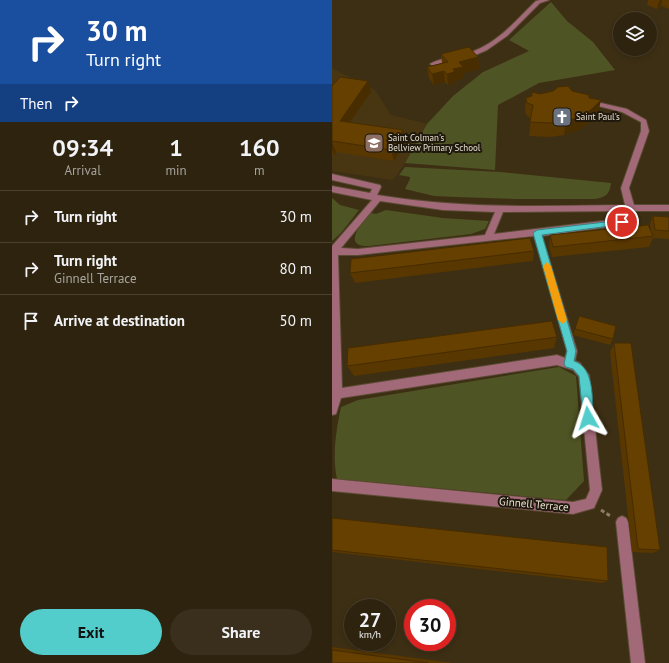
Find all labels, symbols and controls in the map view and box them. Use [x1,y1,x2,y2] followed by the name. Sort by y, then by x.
[86,12,147,49] text: 30 m
[613,12,657,56] map controls
[613,12,657,56] button: layers
[20,16,72,68] icon: right
[86,48,161,71] text: Turn right
[60,92,82,114] icon: right
[20,94,52,113] text: Then
[551,106,573,128] church icon: Saint Paul's
[576,111,620,122] place label: Saint Paul's
[52,132,113,163] text: 09:34
[169,132,183,163] text: 1
[239,132,280,163] text: 160
[363,132,385,154] school or university icon: Saint Colman's Bellview Primary School
[388,132,481,153] place label: Saint Colman's Bellview Primary School
[65,162,101,179] text: Arrival
[165,162,187,179] text: min
[254,162,265,179] text: m
[605,205,639,239] pin
[20,206,42,228] icon: right
[54,207,117,226] text: Turn right
[279,207,312,226] text: 30 m
[611,211,633,233] icon: arrive
[54,251,117,270] text: Turn right
[20,258,42,280] icon: right
[279,259,312,278] text: 80 m
[54,270,137,287] text: Ginnell Terrace
[20,310,42,332] icon: arrive
[54,311,185,330] text: Arrive at destination
[279,311,312,330] text: 50 m
[567,397,609,439] position arrow
[499,494,570,514] street label: Ginnell Terrace
[404,599,456,651] speed limit sign: 30
[359,607,381,633] text: 27
[20,609,162,655] button: Exit
[170,609,312,655] button: Share
[359,628,381,641] text: km/h

